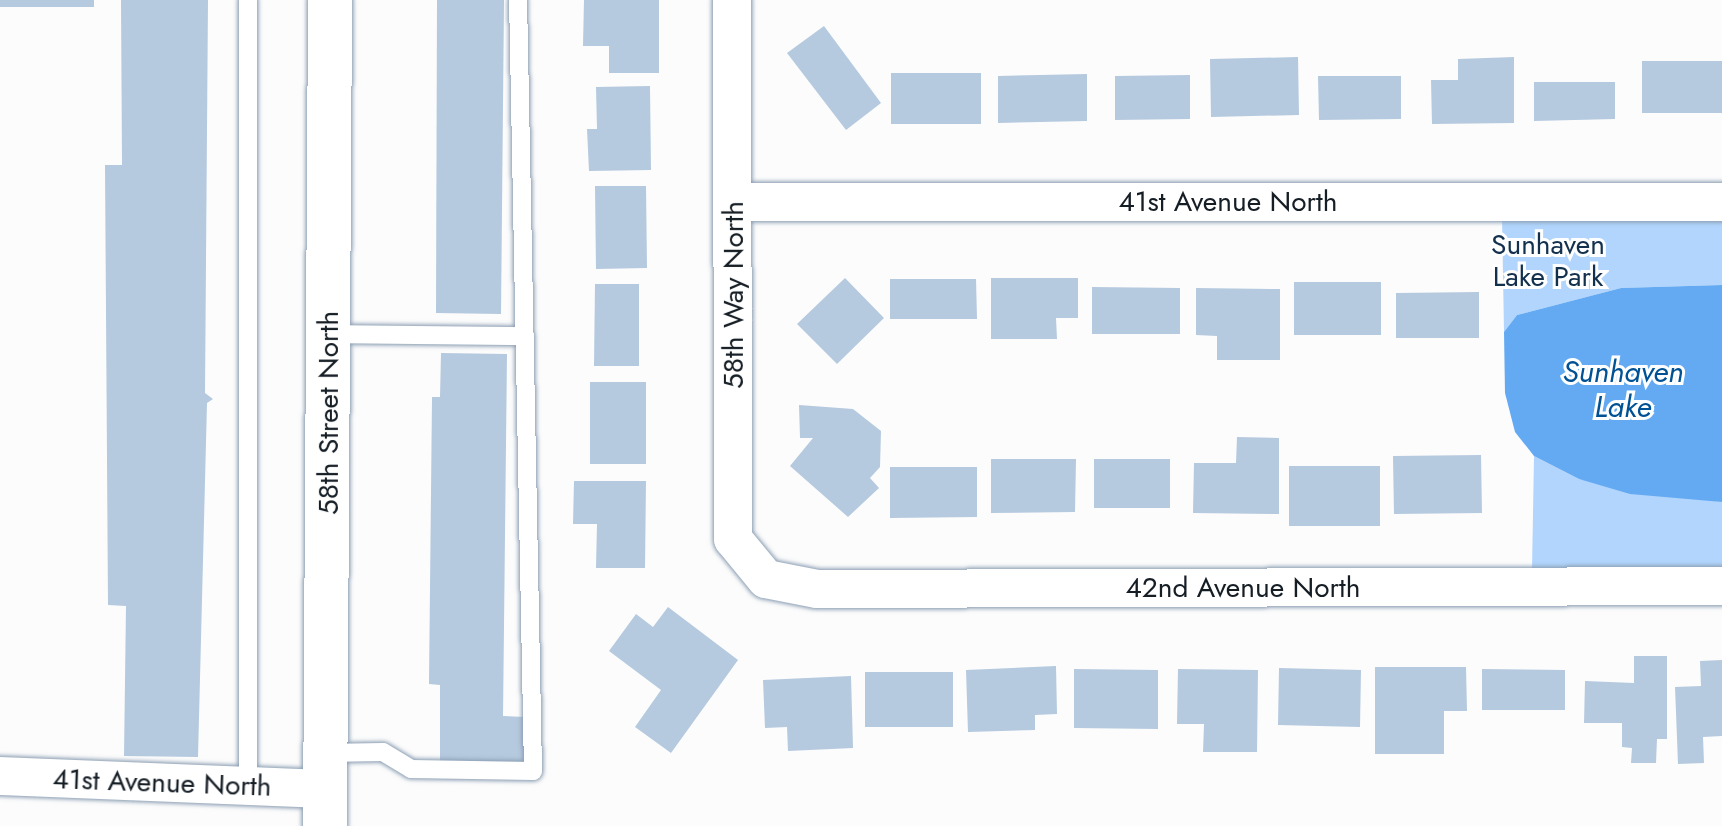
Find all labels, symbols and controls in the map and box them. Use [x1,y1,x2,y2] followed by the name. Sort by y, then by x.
[1119,185,1337,219] street label: 41st Avenue North
[717,201,751,389] street label: 58th Way North
[1491,228,1605,294] park label: Sunhaven Lake Park
[312,311,346,515] street label: 58th Street North
[1563,354,1683,424] water label: Sunhaven Lake
[1126,571,1360,605] street label: 42nd Avenue North
[52,762,272,804] street label: 41st Avenue North

